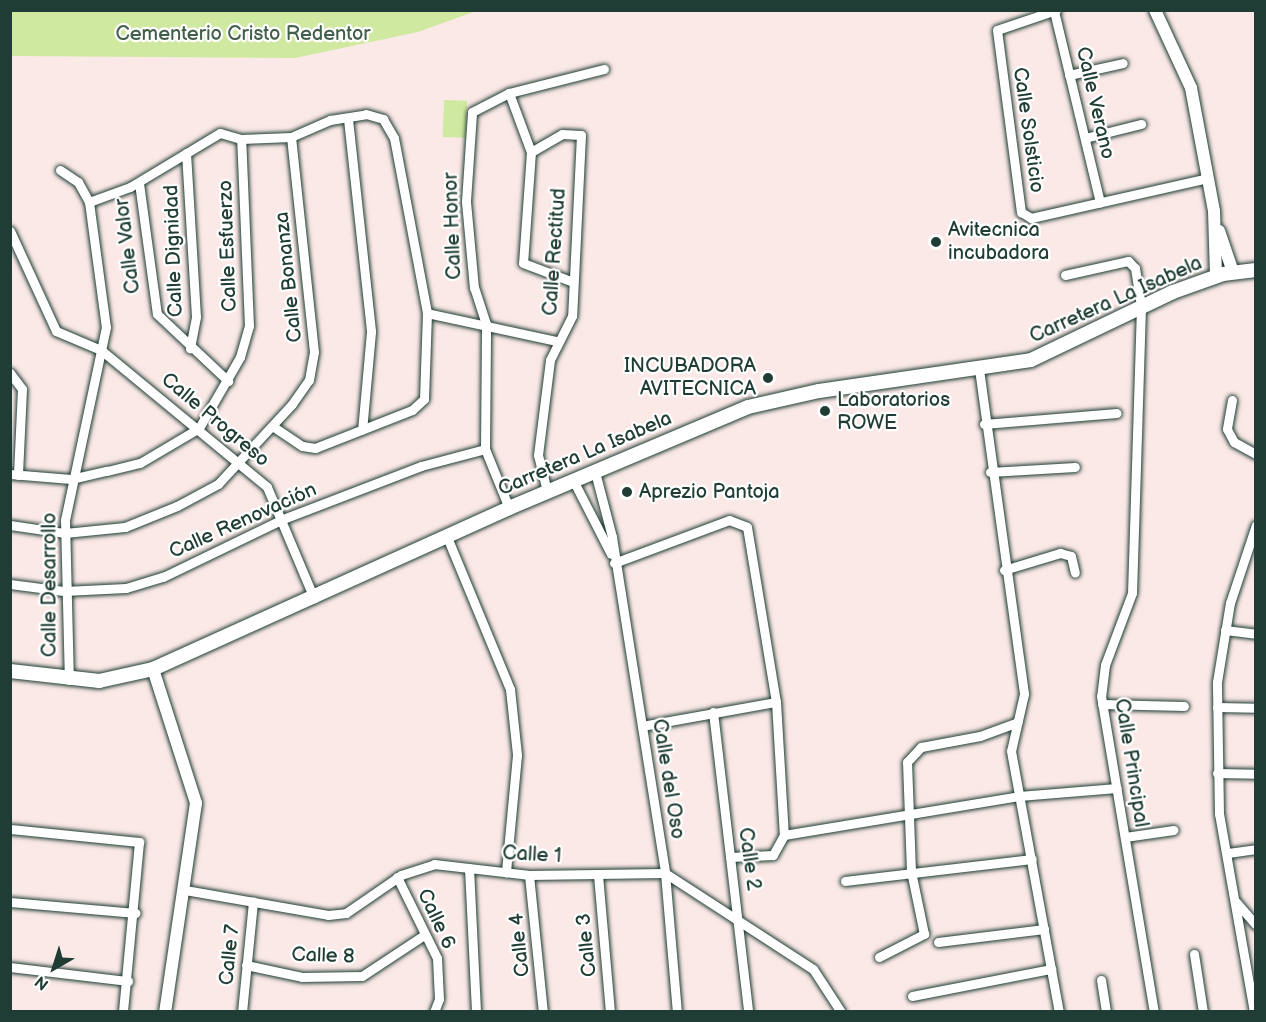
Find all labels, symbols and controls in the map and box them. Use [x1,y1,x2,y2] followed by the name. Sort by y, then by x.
[116,22,370,46] park label: Cementerio Cristo Redentor
[1070,44,1120,162] street label: Calle Verano
[1007,65,1049,195] street label: Calle Solsticio
[439,172,467,280] street label: Calle Honor
[214,180,242,312] street label: Calle Esfuerzo
[160,184,188,318] street label: Calle Dignidad
[539,187,571,317] street label: Calle Rectitud
[110,197,146,295] street label: Calle Valor
[270,211,308,343] street label: Calle Bonanza
[948,219,1049,266] place label: Avitecnica incubadora
[929,235,943,249] marker: Avitecnica incubadora
[1026,251,1206,349] street label: Carretera La Isabela
[624,354,756,401] place label: INCUBADORA AVITECNICA
[156,368,274,472] street label: Calle Progreso
[761,371,775,385] marker: INCUBADORA AVITECNICA
[837,388,950,435] place label: Laboratorios ROWE
[818,404,832,418] marker: Laboratorios ROWE
[495,407,675,501] street label: Carretera La Isabela
[166,478,320,564] street label: Calle Renovación
[639,480,779,504] place label: Aprezio Pantoja
[620,485,634,499] marker: Aprezio Pantoja
[38,513,62,657] street label: Calle Desarrollo
[1109,697,1153,829] street label: Calle Principal
[647,717,689,841] street label: Calle del Oso
[733,826,765,892] street label: Calle 2
[502,841,562,869] street label: Calle 1
[412,885,460,953] street label: Calle 6
[505,912,535,978] street label: Calle 4
[572,912,602,978] street label: Calle 3
[215,923,245,987] street label: Calle 7
[24,938,84,998] north arrow
[291,943,355,969] street label: Calle 8
[32,971,53,994] text: N

